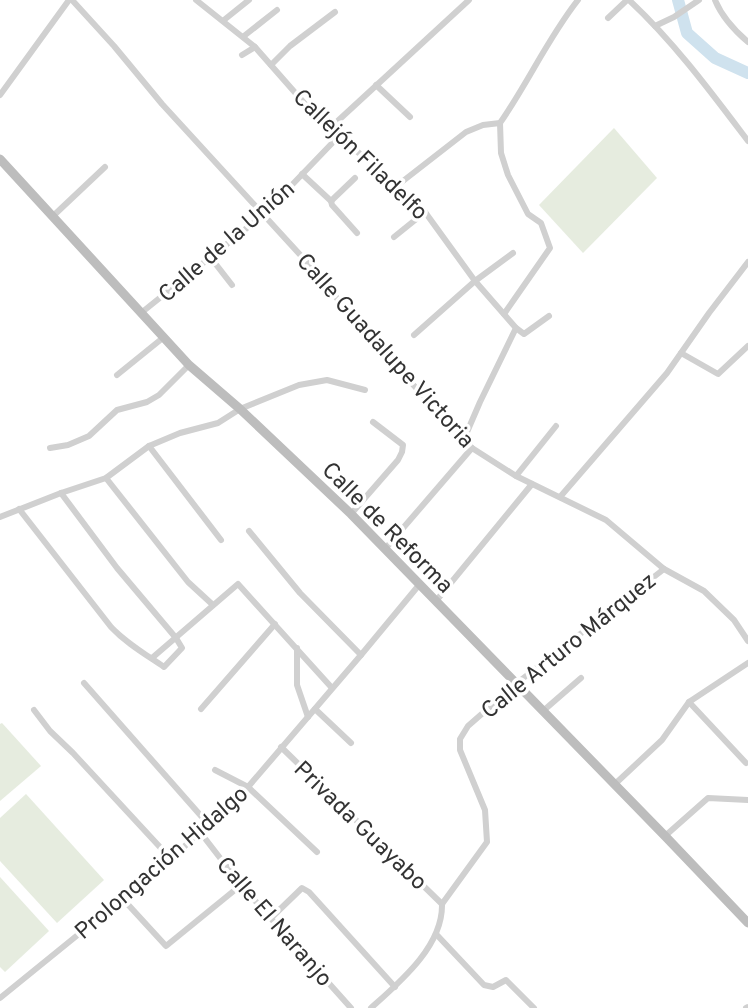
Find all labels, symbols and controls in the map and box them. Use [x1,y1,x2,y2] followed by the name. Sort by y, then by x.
[286,84,433,228] street label: Callejón Filadelfo
[153,176,302,310] street label: Calle de la Unión
[289,248,479,455] street label: Calle Guadalupe Victoria
[314,457,458,601] street label: Calle de Reforma
[476,567,663,727] street label: Calle Arturo Márquez
[287,756,432,898] street label: Privada Guayabo
[70,781,255,947] street label: Prolongación Hidalgo
[209,852,338,994] street label: Calle El Naranjo

